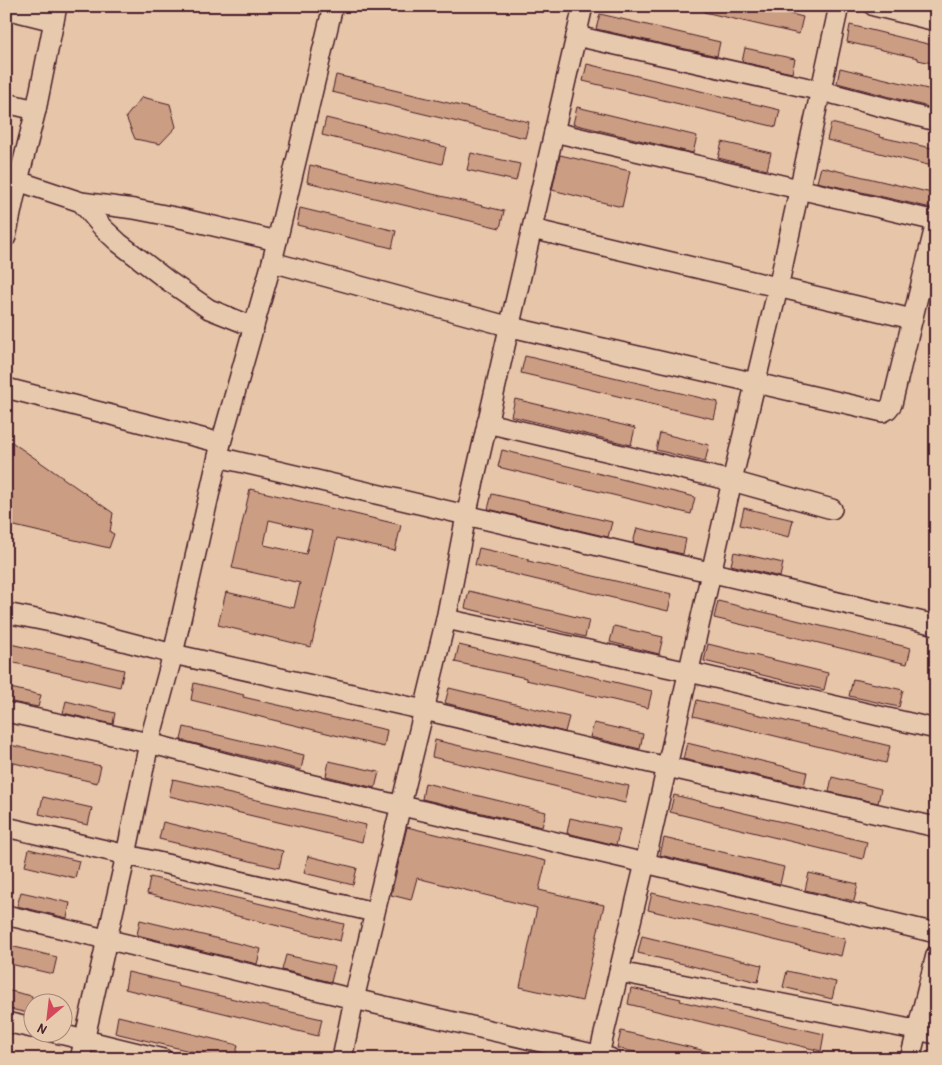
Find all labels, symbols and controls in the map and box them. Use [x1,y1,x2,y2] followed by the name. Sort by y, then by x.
[22,992,72,1042] north arrow
[33,1020,49,1040] text: N

